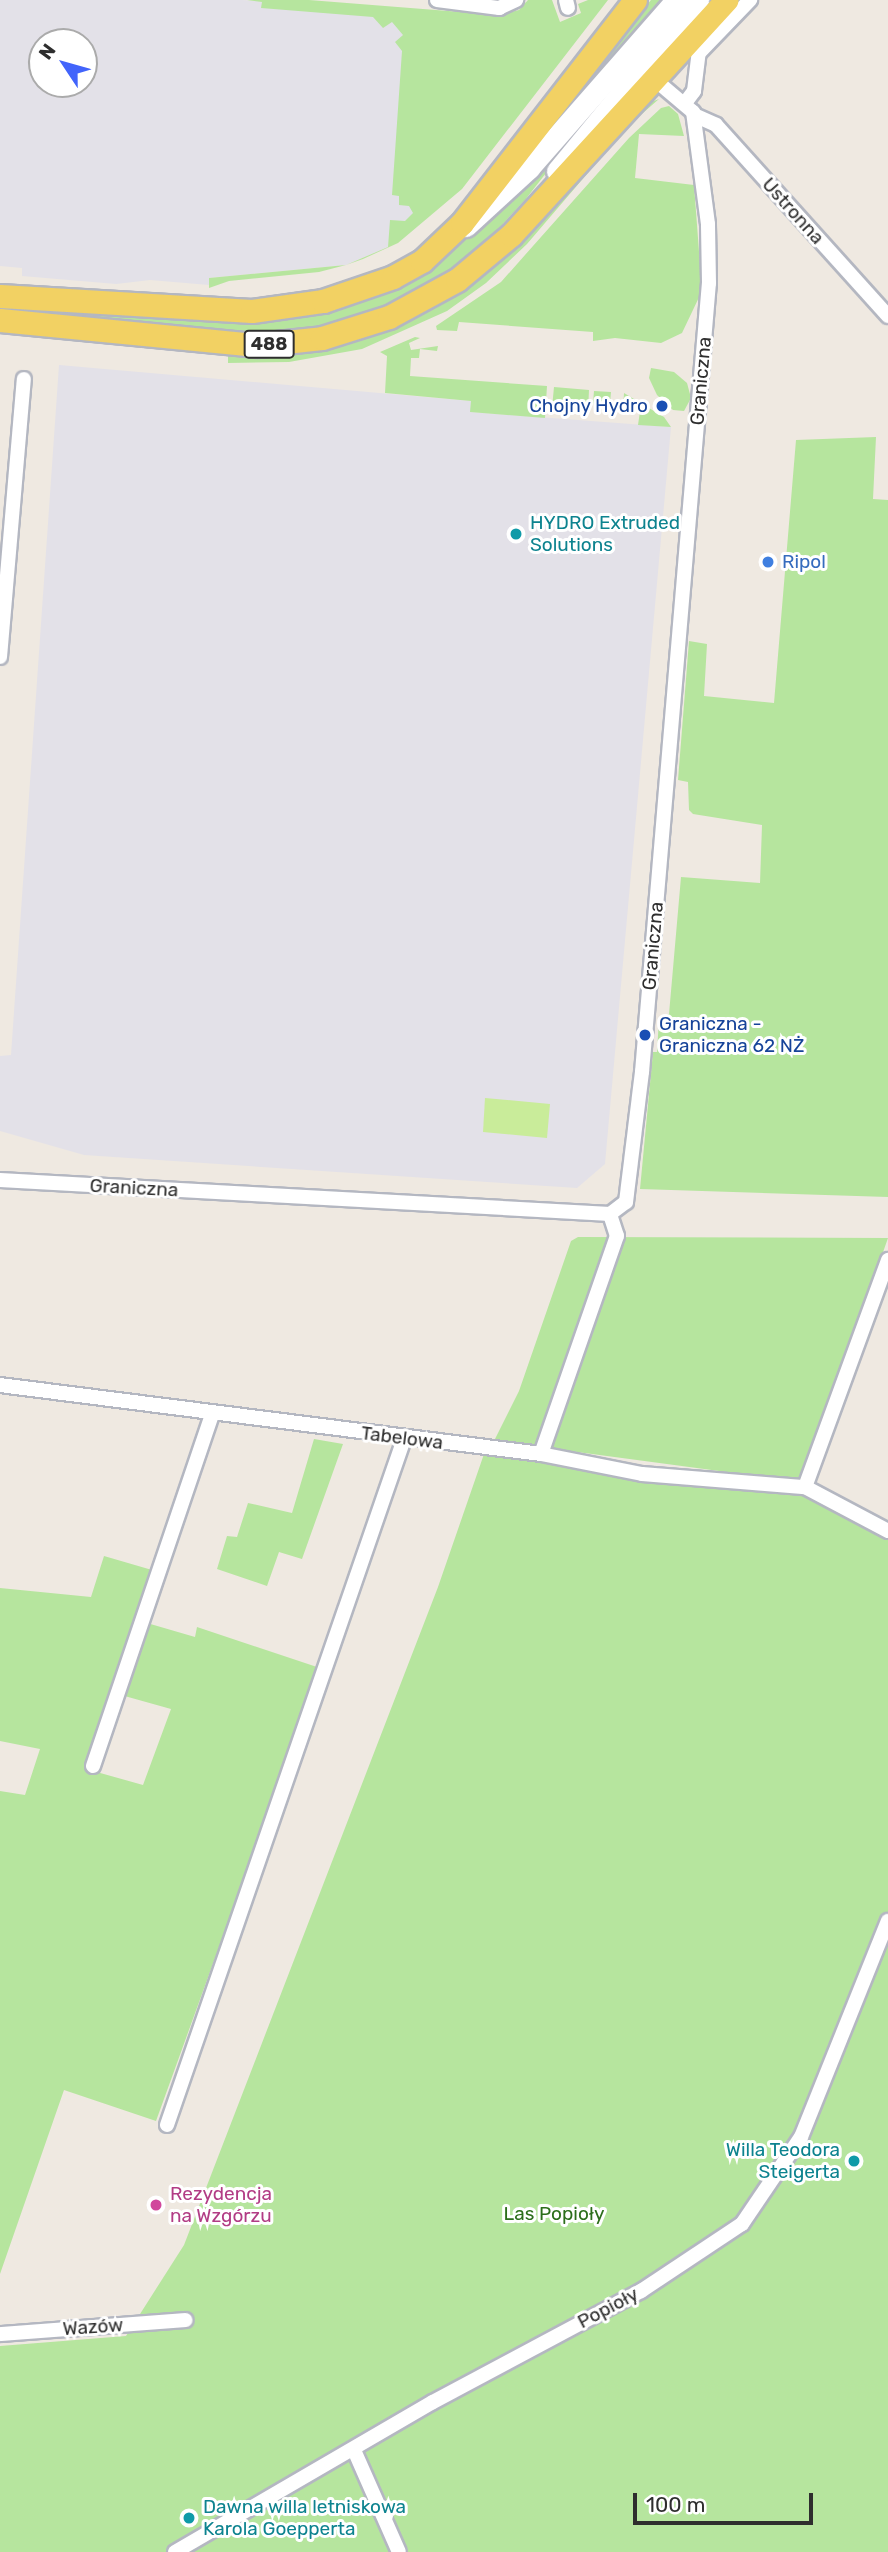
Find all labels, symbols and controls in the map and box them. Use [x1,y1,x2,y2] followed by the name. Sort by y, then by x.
[28,28,98,98] north arrow
[34,39,61,64] text: N
[757,173,829,249] street label: Ustronna
[243,330,295,358] road number: 488
[686,336,716,426] street label: Graniczna
[529,395,648,417] place label: Chojny Hydro
[654,398,670,414] marker: Chojny Hydro
[530,512,680,556] place label: HYDRO Extruded Solutions
[508,526,524,542] marker: HYDRO Extruded Solutions
[782,551,826,573] place label: Ripol
[760,554,776,570] marker: Ripol
[638,901,668,991] street label: Graniczna
[659,1013,804,1057] place label: Graniczna - Graniczna 62 NŻ
[637,1027,653,1043] marker: Graniczna - Graniczna 62 NŻ
[89,1174,179,1202] street label: Graniczna
[360,1422,444,1454] street label: Tabelowa
[725,2139,840,2183] place label: Willa Teodora Steigerta
[846,2153,862,2169] marker: Willa Teodora Steigerta
[170,2183,272,2227] place label: Rezydencja na Wzgórzu
[148,2197,164,2213] marker: Rezydencja na Wzgórzu
[503,2203,605,2225] park label: Las Popioły
[574,2283,642,2333] street label: Popioły
[62,2314,124,2340] street label: Wazów
[636,2478,816,2522] scale bar
[646,2492,705,2517] text: 100 m
[203,2496,406,2540] place label: Dawna willa letniskowa Karola Goepperta
[181,2510,197,2526] marker: Dawna willa letniskowa Karola Goepperta

